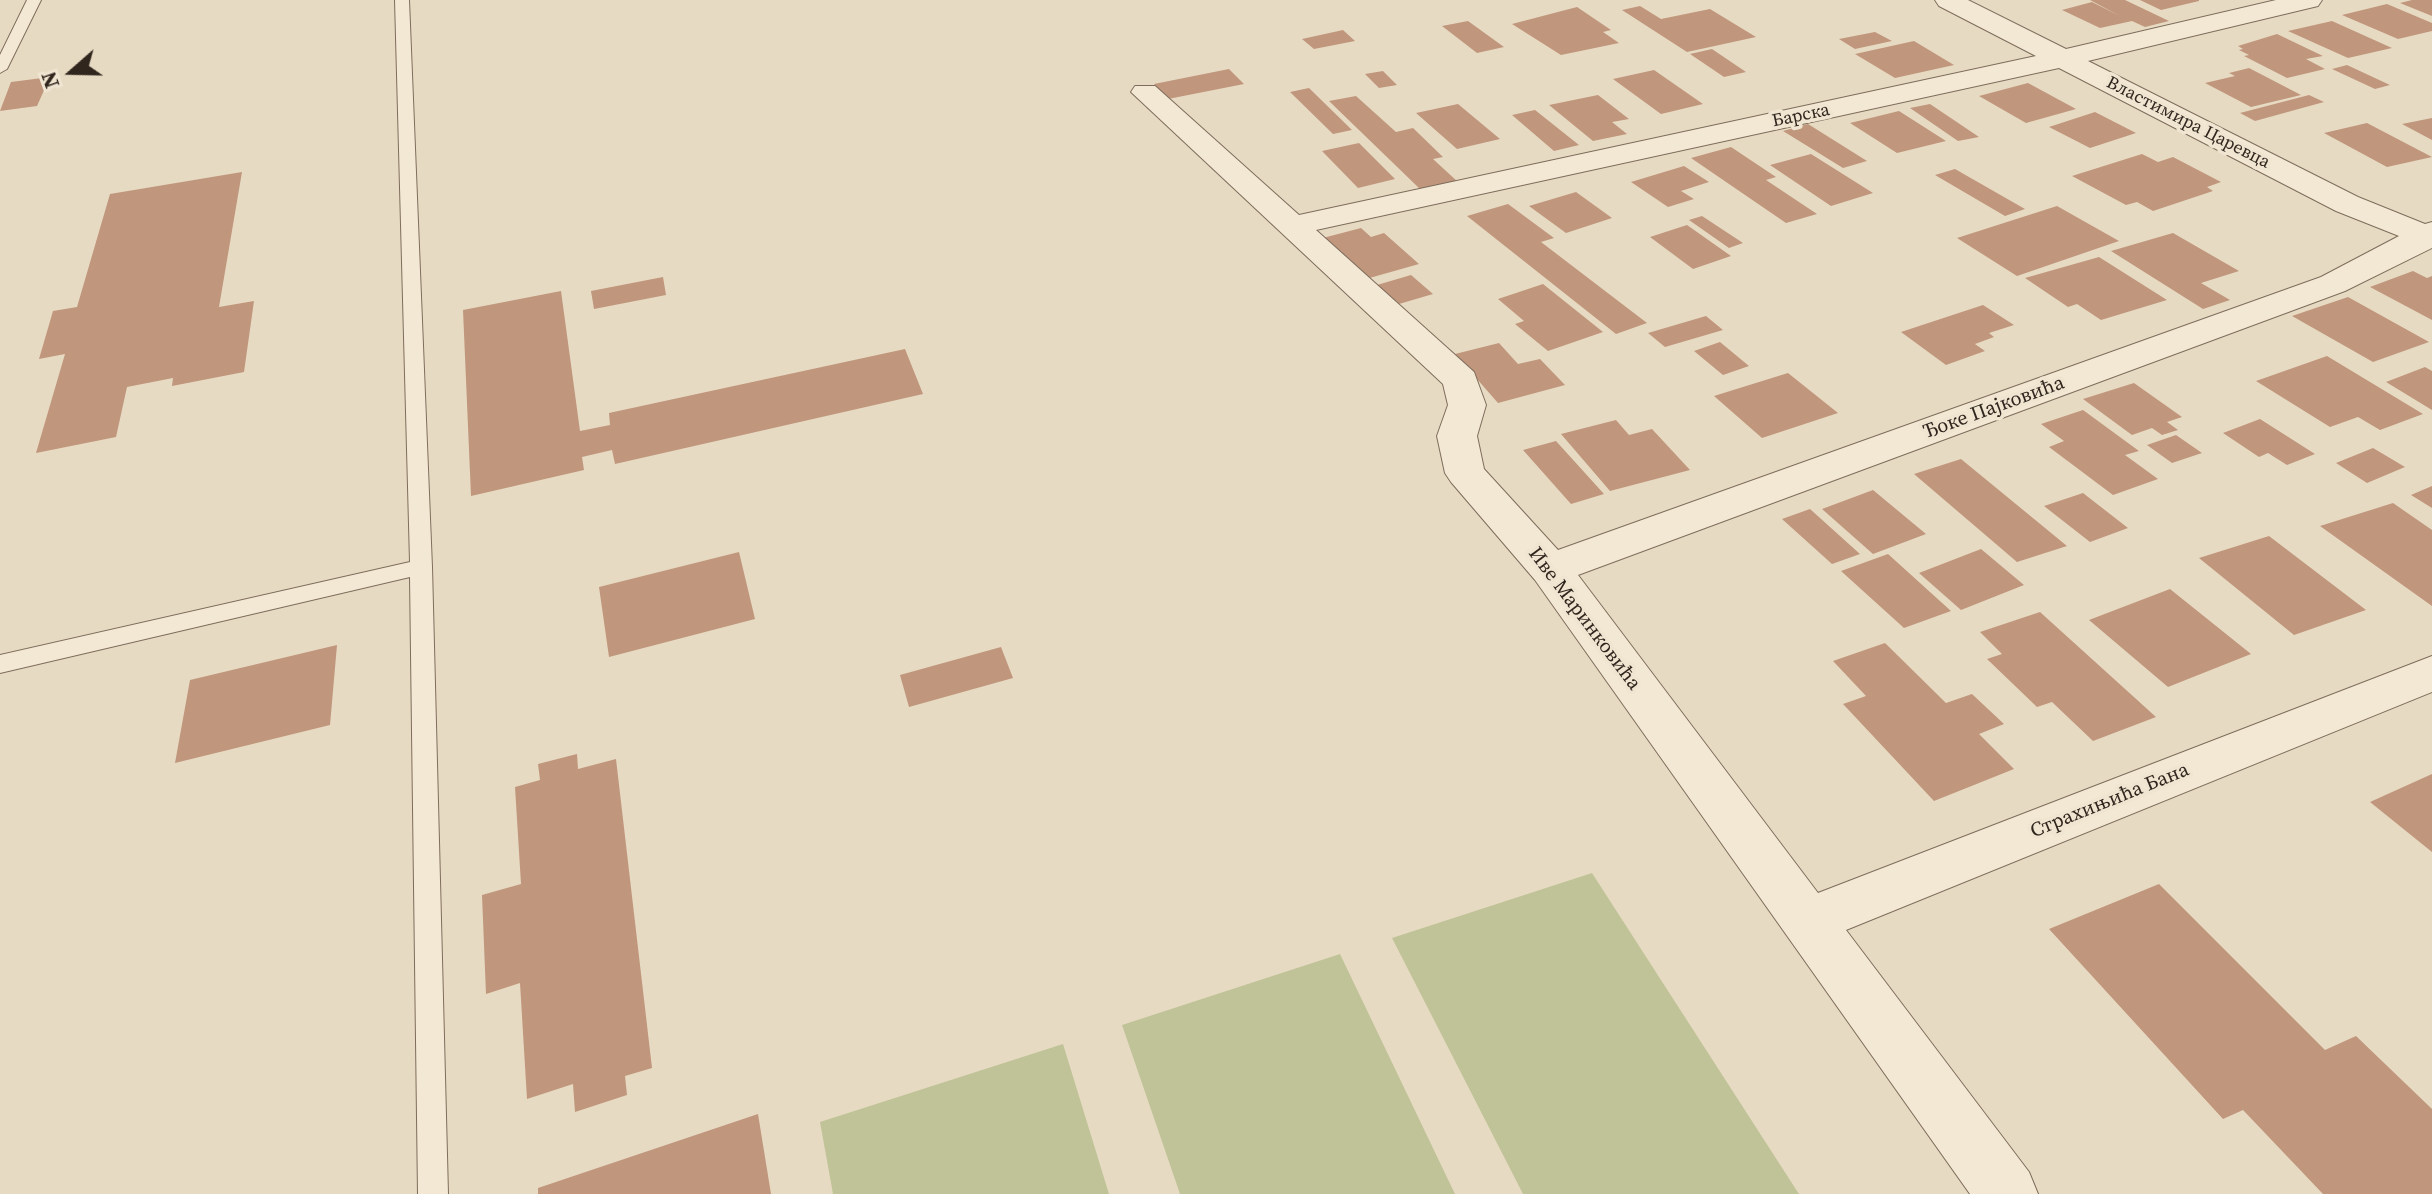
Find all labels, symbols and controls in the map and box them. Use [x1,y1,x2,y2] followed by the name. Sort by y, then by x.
[32,32,112,112] north arrow
[33,68,66,93] text: N
[2103,72,2273,174] street label: Властимира Царевца
[1770,99,1832,133] street label: Барска
[1920,371,2068,445] street label: Ђоке Пајковића
[1522,543,1646,695] street label: Иве Маринковића
[2027,758,2193,844] street label: Страхињића Бана

